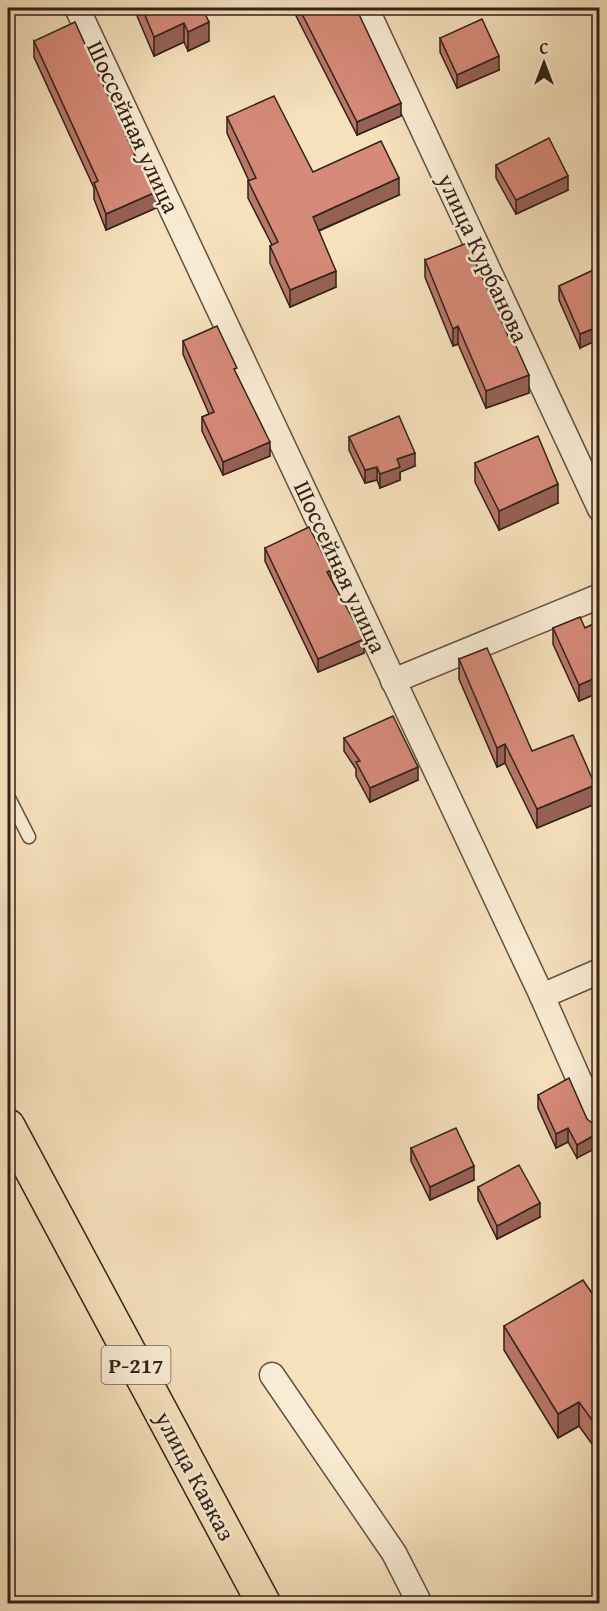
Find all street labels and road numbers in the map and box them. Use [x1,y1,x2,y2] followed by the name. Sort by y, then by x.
[78,35,189,219] street label: Шоссейная улица
[429,167,538,349] street label: улица Курбанова
[285,475,396,659] street label: Шоссейная улица
[102,1346,170,1384] road number: Р-217
[146,1404,244,1547] street label: улица Кавказ

